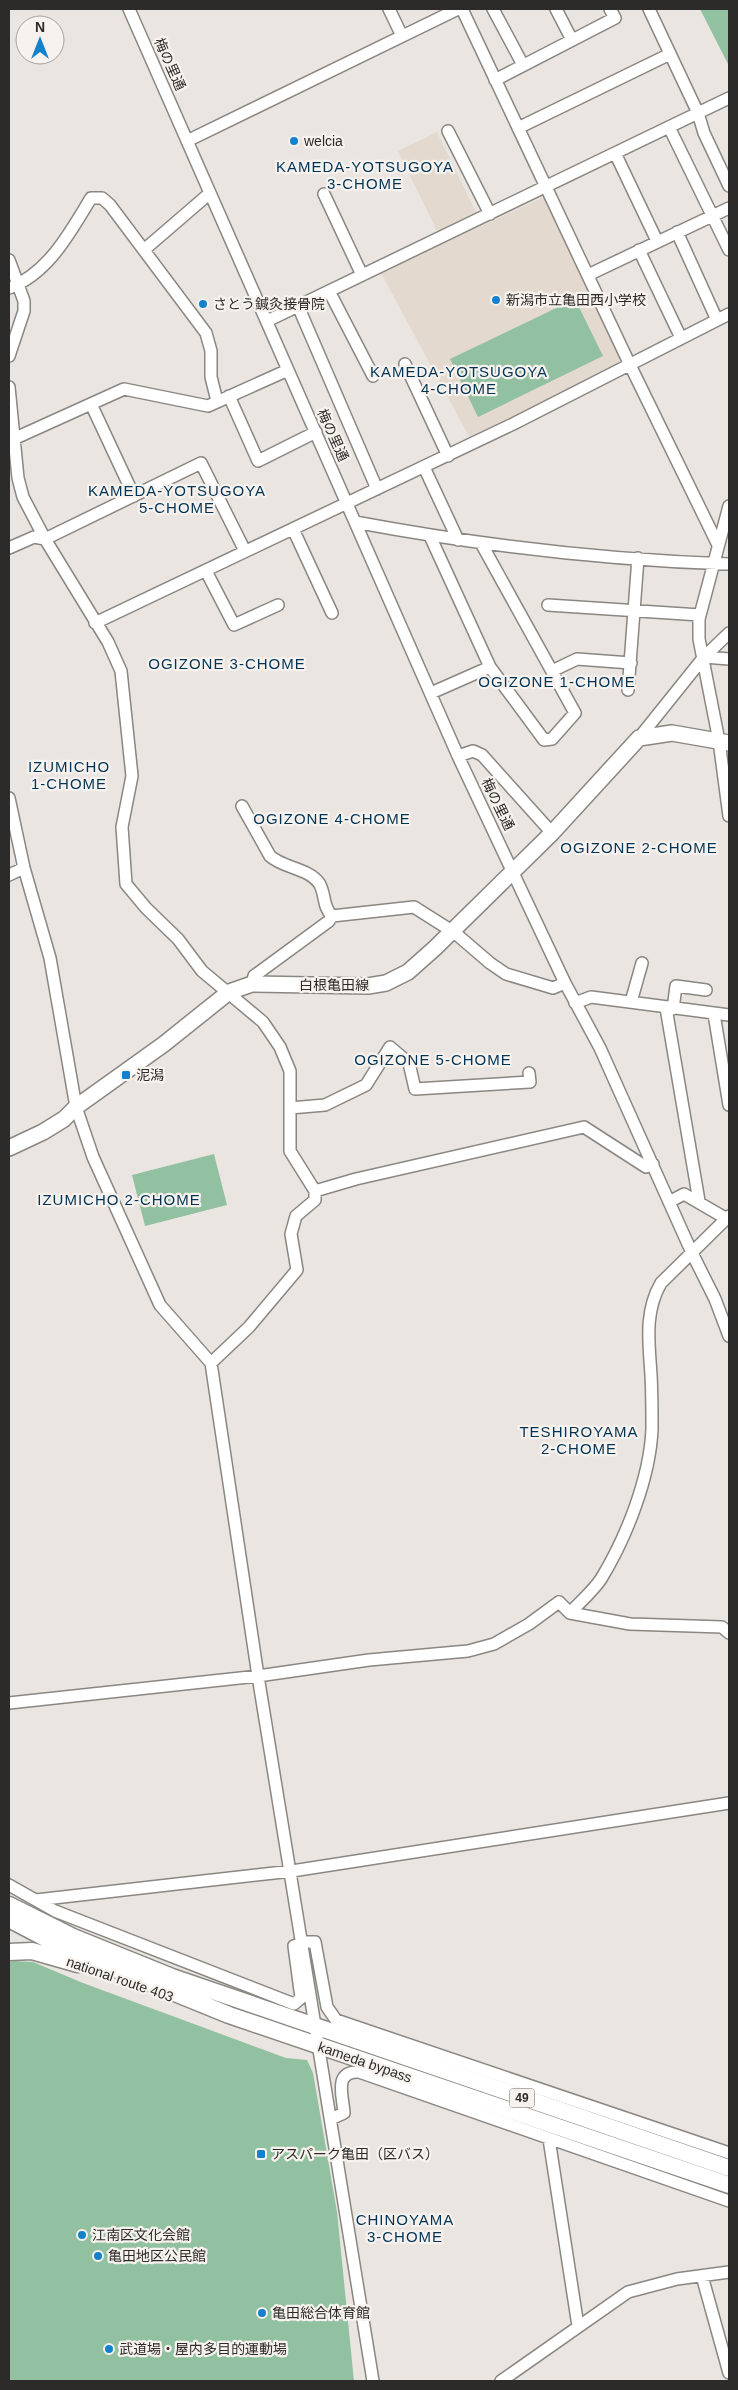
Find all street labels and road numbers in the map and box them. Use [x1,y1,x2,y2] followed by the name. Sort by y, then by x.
[151,35,189,93] street label: 梅の里通
[314,406,352,464] street label: 梅の里通
[479,775,517,833] street label: 梅の里通
[299,977,369,993] street label: 白根亀田線
[64,1953,176,2005] street label: national route 403
[316,2038,414,2086] street label: kameda bypass
[510,2088,534,2108] road number: 49

